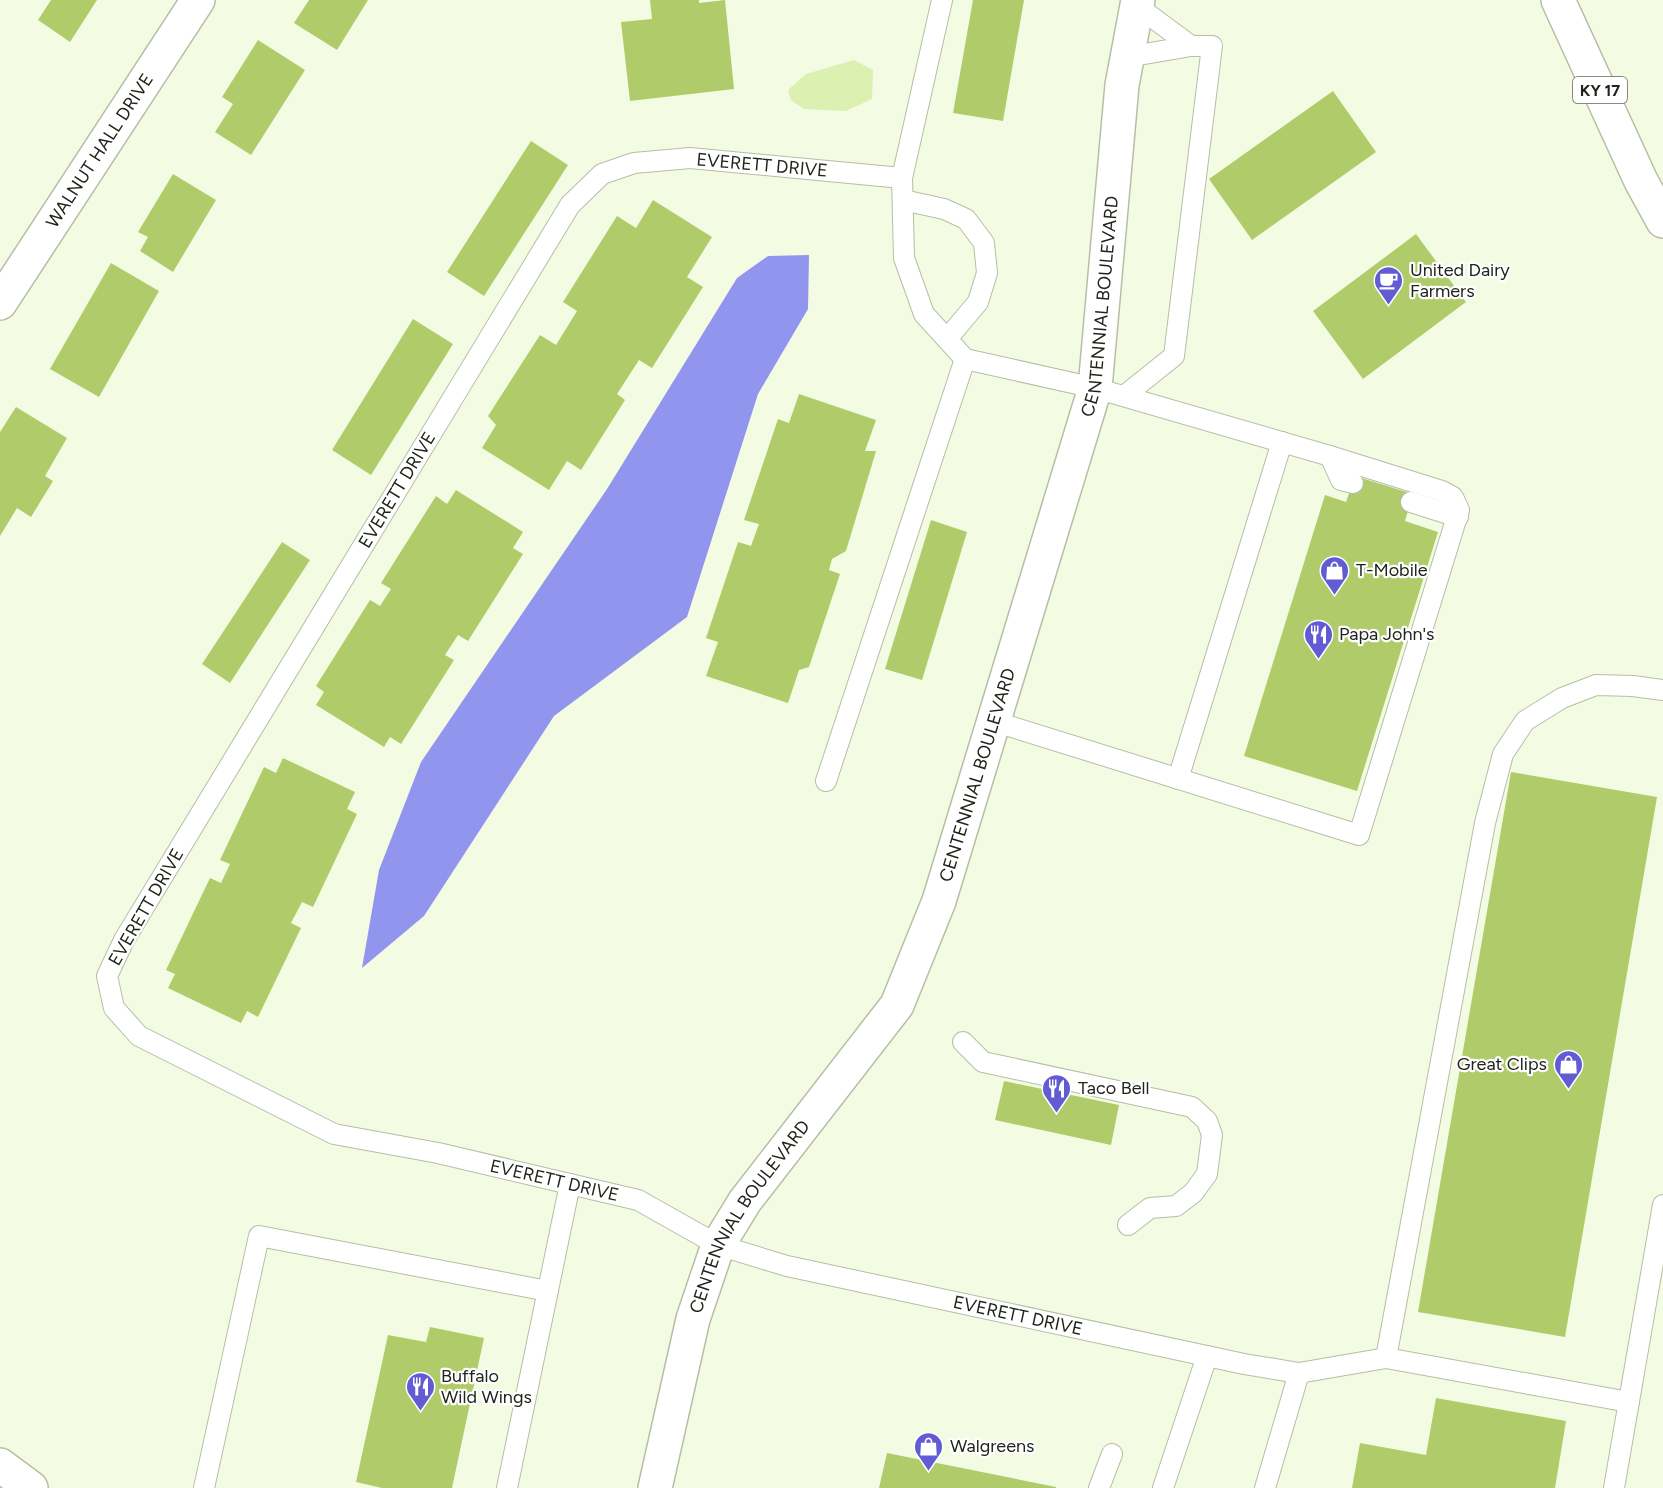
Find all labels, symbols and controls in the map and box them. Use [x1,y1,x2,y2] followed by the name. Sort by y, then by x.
[41,69,158,232] street label: WALNUT HALL DRIVE
[1573,77,1627,103] road number: KY 17
[695,148,829,182] street label: EVERETT DRIVE
[1076,195,1123,419] street label: CENTENNIAL BOULEVARD
[1410,259,1510,302] place label: United Dairy Farmers
[1373,264,1405,306] cafe icon: United Dairy Farmers
[354,428,440,552] street label: EVERETT DRIVE
[1319,554,1351,596] shop icon: T-Mobile
[1356,559,1428,581] place label: T-Mobile
[1302,618,1334,660] restaurant icon: Papa John's
[1339,623,1434,645] place label: Papa John's
[935,665,1020,884] street label: CENTENNIAL BOULEVARD
[104,844,188,970] street label: EVERETT DRIVE
[1552,1048,1584,1090] shop icon: Great Clips
[1457,1053,1547,1075] place label: Great Clips
[1041,1072,1073,1114] restaurant icon: Taco Bell
[1078,1077,1149,1099] place label: Taco Bell
[685,1116,814,1316] street label: CENTENNIAL BOULEVARD
[488,1155,621,1206] street label: EVERETT DRIVE
[951,1291,1085,1340] street label: EVERETT DRIVE
[441,1365,532,1408] place label: Buffalo Wild Wings
[404,1370,436,1412] restaurant icon: Buffalo Wild Wings
[913,1430,945,1472] shop icon: Walgreens
[950,1435,1034,1457] place label: Walgreens

